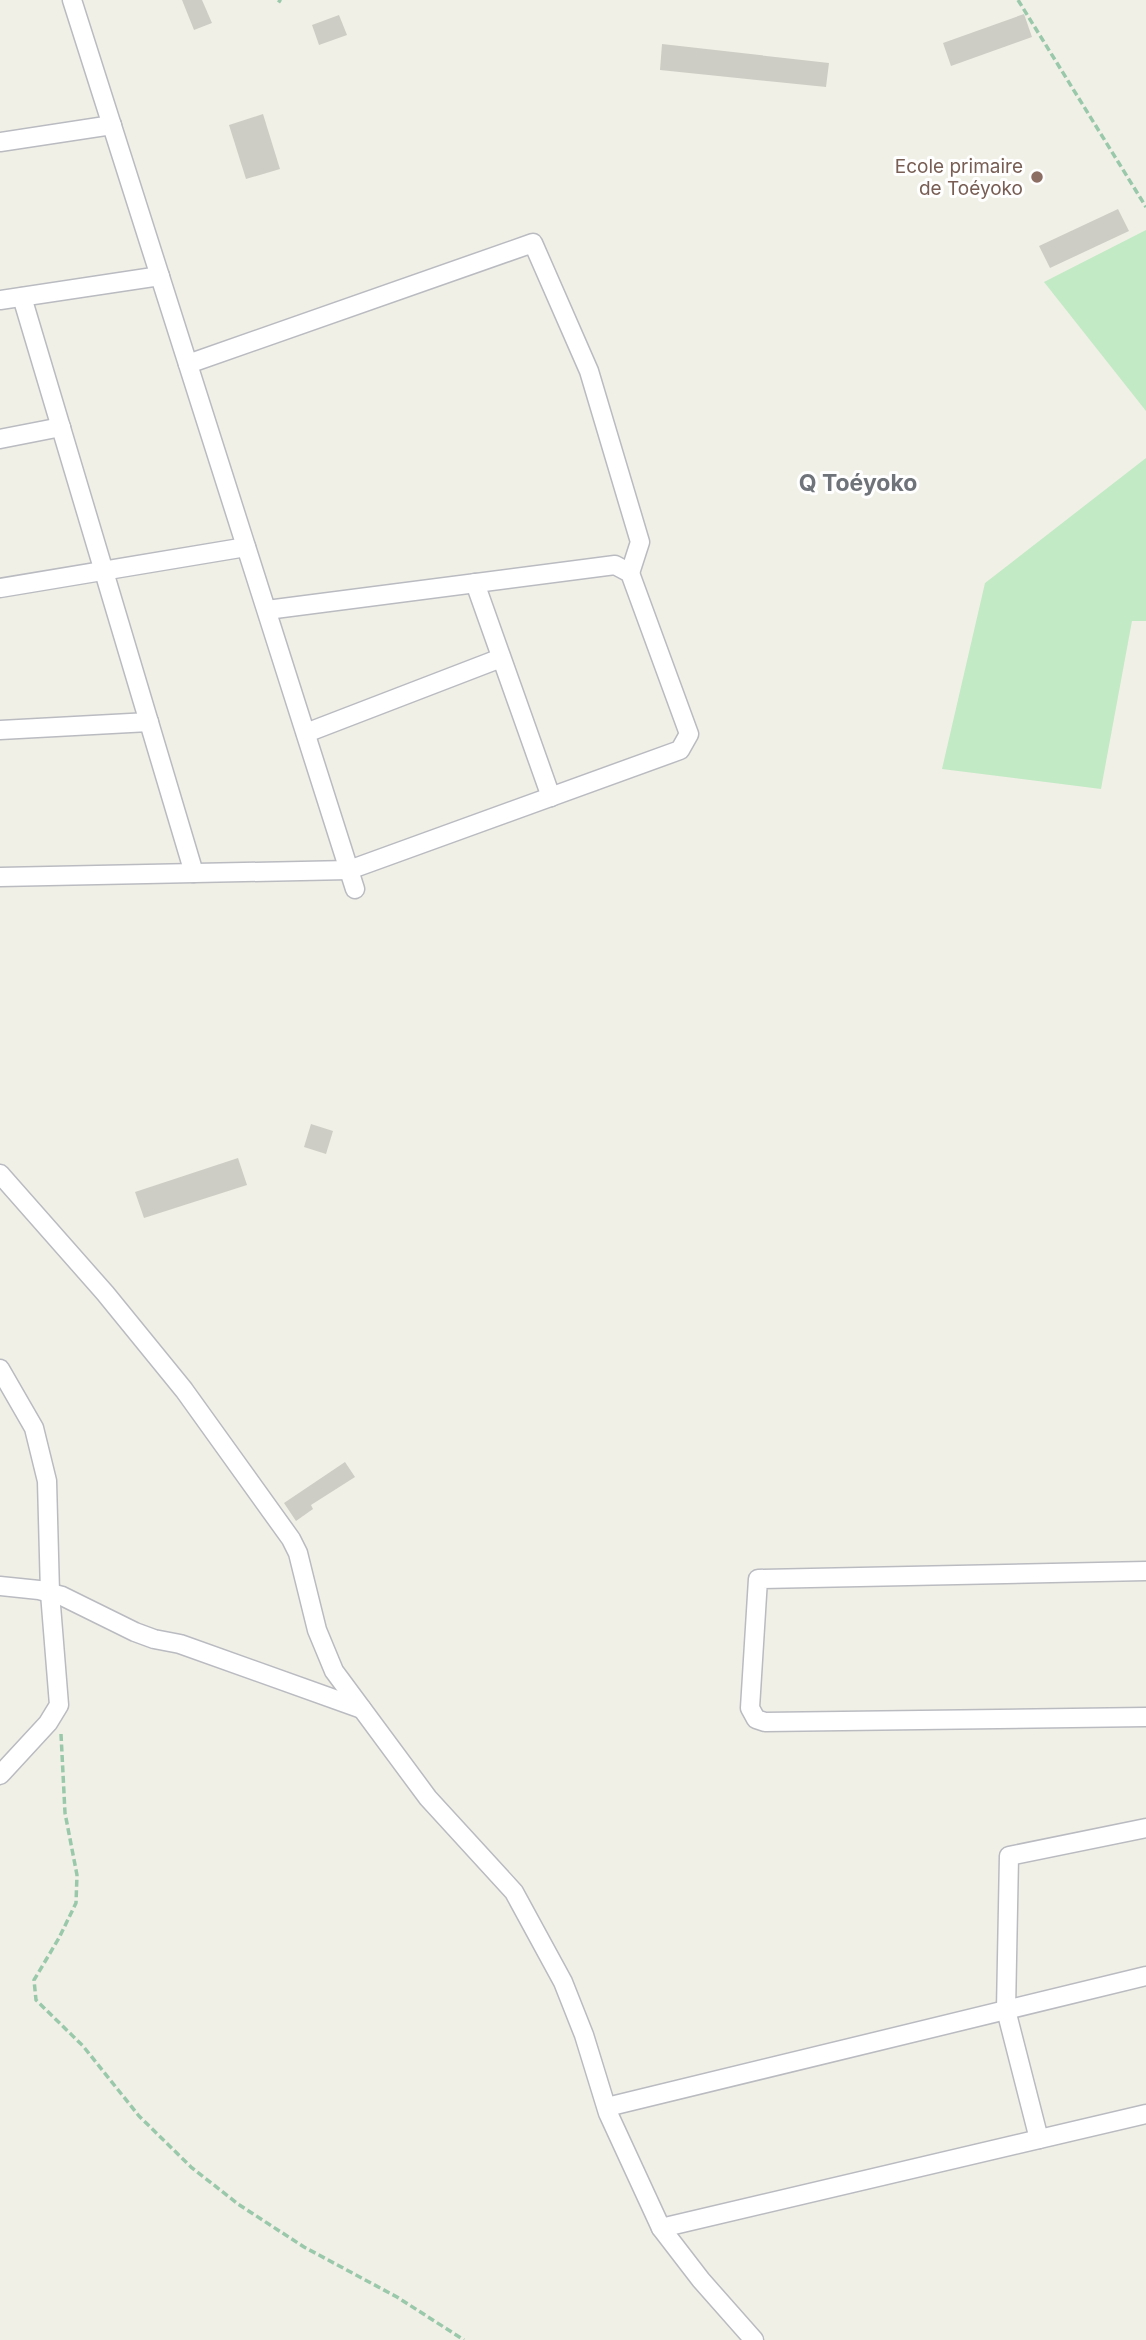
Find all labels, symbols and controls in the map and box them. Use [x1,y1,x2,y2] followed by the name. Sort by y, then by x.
[895,155,1023,200] place label: Ecole primaire de Toéyoko
[1029,169,1045,185] marker: Ecole primaire de Toéyoko
[799,469,917,497] district label: Q Toéyoko

